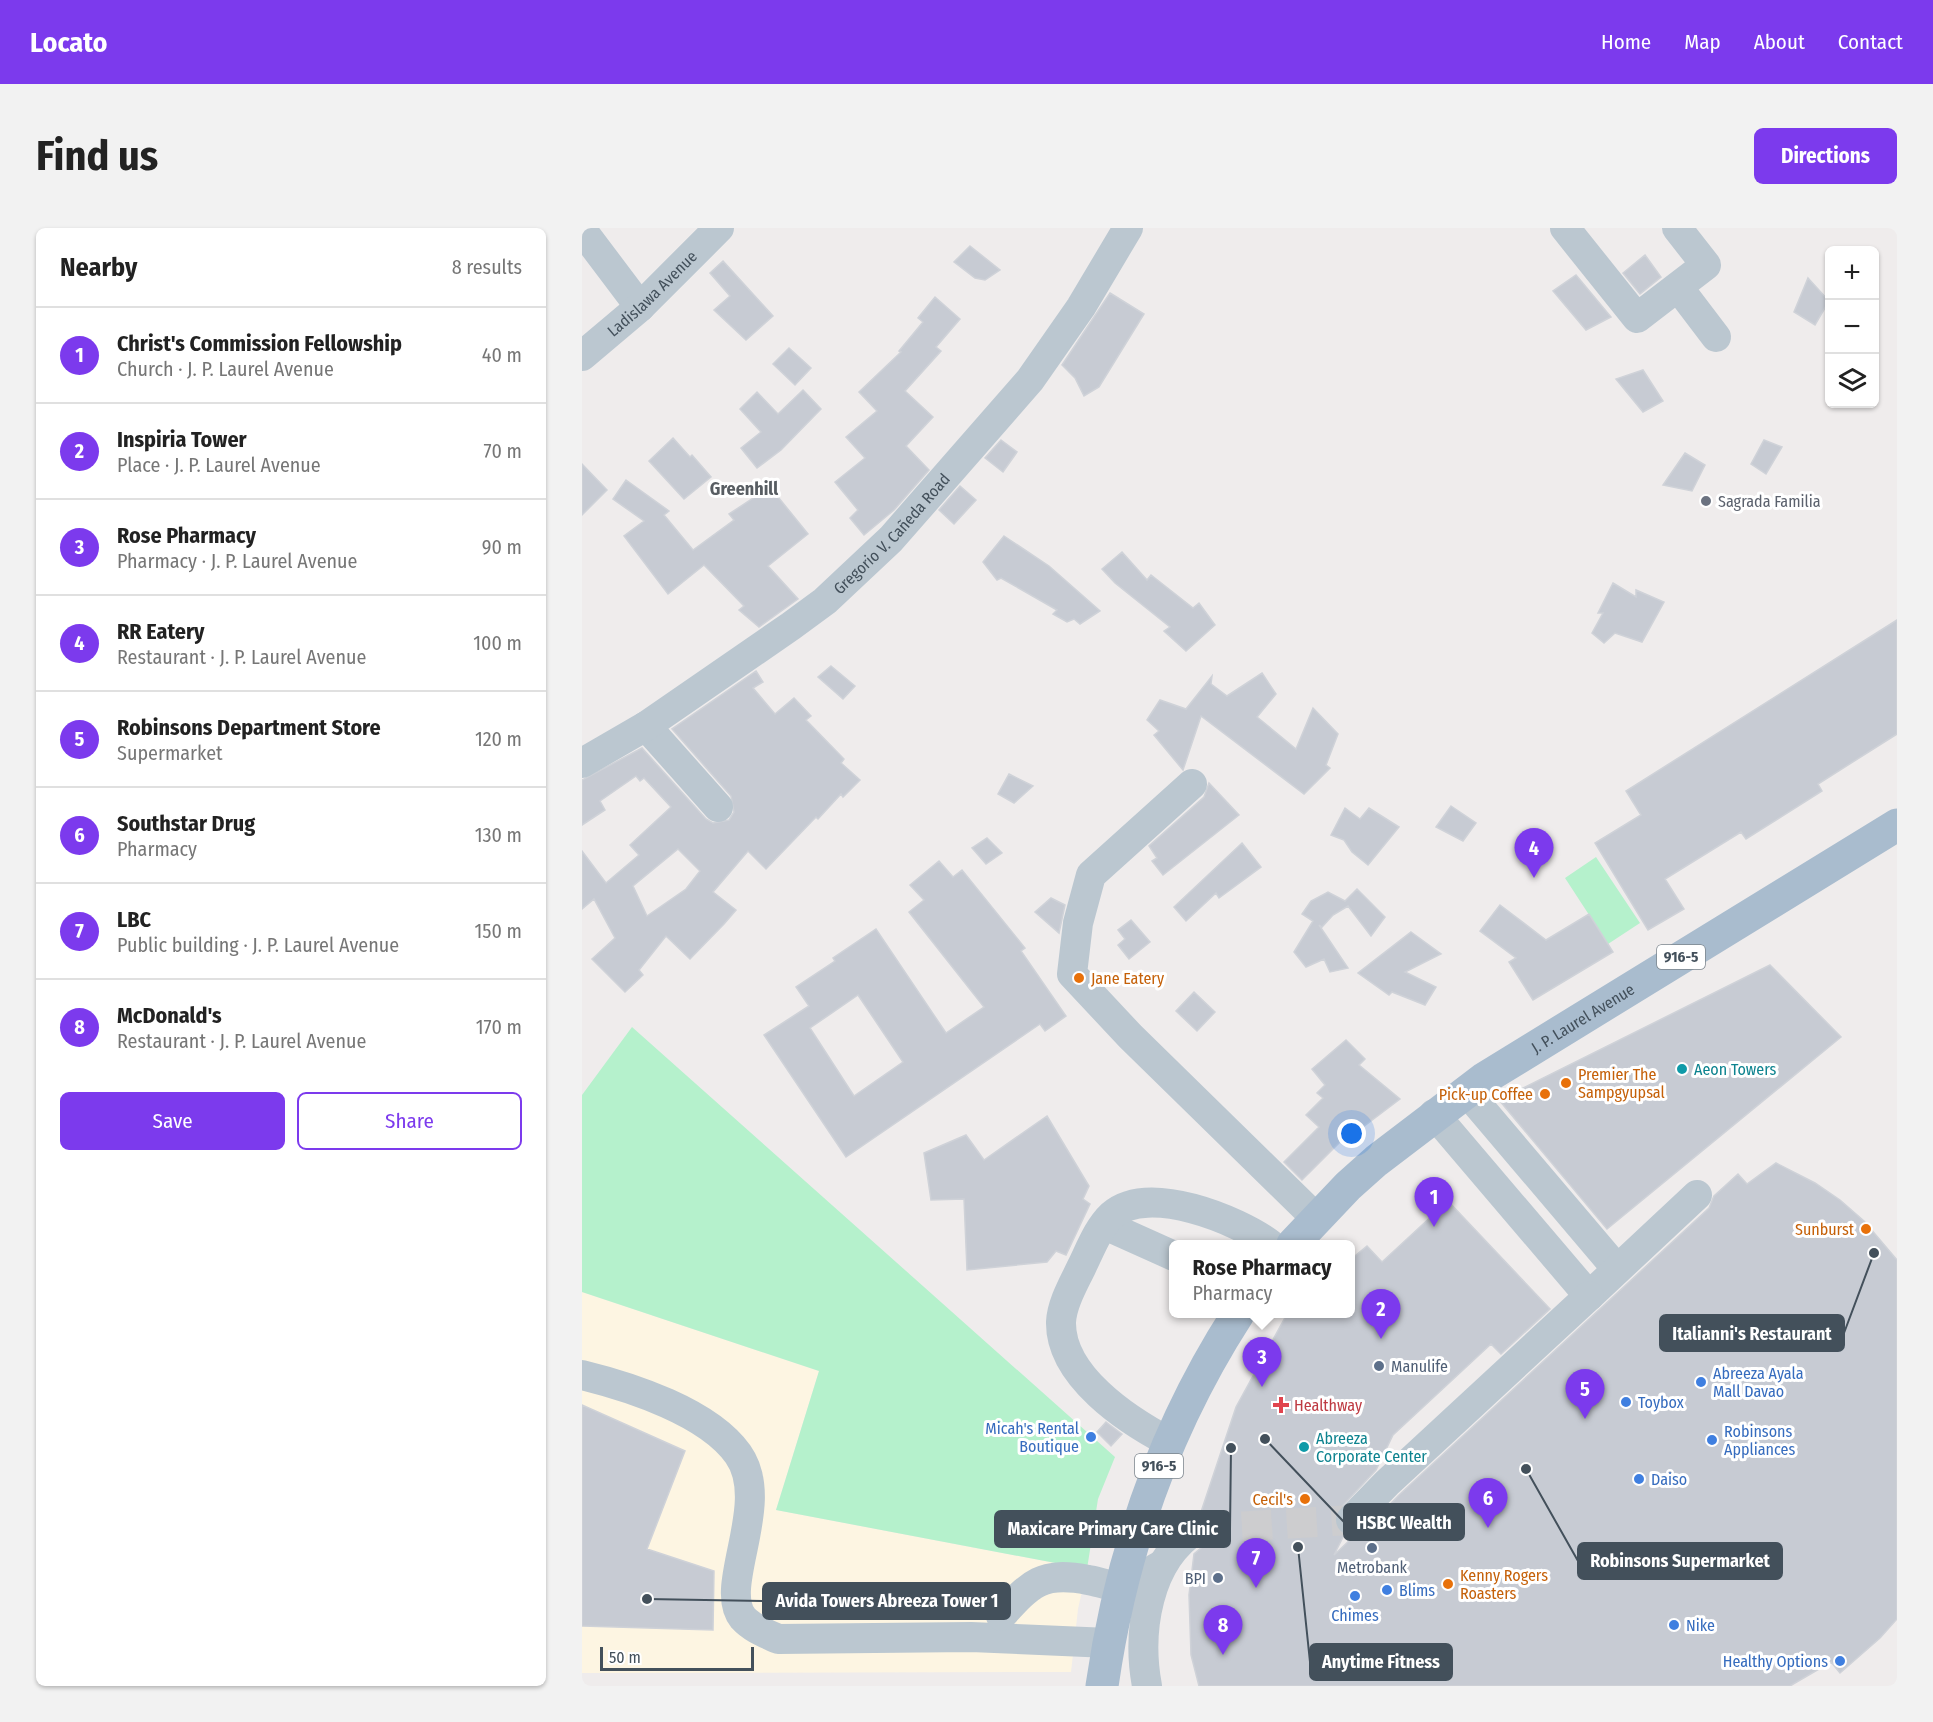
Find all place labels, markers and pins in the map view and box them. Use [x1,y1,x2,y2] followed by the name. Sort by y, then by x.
[1718,492,1821,511] place label: Sagrada Familia
[1699,494,1713,508] marker: Sagrada Familia
[1514,828,1554,878] pin: 4
[1091,969,1165,988] place label: Jane Eatery
[1072,971,1086,985] marker: Jane Eatery
[1694,1060,1777,1079] place label: Aeon Towers
[1675,1062,1689,1076] marker: Aeon Towers
[1578,1065,1665,1102] place label: Premier The Sampgyupsal
[1559,1076,1573,1090] marker: Premier The Sampgyupsal
[1439,1085,1533,1104] place label: Pick-up Coffee
[1538,1087,1552,1101] marker: Pick-up Coffee
[1414,1178,1454,1227] pin: 1
[1795,1220,1855,1239] place label: Sunburst
[1859,1222,1873,1236] marker: Sunburst
[1362,1290,1400,1339] pin: 2
[1660,1315,1844,1351] callout: Italianni's Restaurant
[1242,1338,1282,1387] pin: 3
[1391,1357,1448,1376] place label: Manulife
[1372,1359,1386,1373] marker: Manulife
[1713,1364,1804,1401] place label: Abreeza Ayala Mall Davao
[1566,1370,1604,1419] pin: 5
[1694,1375,1708,1389] marker: Abreeza Ayala Mall Davao
[1638,1393,1684,1412] place label: Toybox
[1619,1395,1633,1409] marker: Toybox
[1272,1396,1290,1414] marker: Healthway
[1294,1396,1363,1415] place label: Healthway
[985,1419,1079,1456] place label: Micah's Rental Boutique
[1724,1422,1795,1459] place label: Robinsons Appliances
[1316,1429,1427,1466] place label: Abreeza Corporate Center
[1084,1430,1098,1444] marker: Micah's Rental Boutique
[1705,1433,1719,1447] marker: Robinsons Appliances
[1297,1440,1311,1454] marker: Abreeza Corporate Center
[1651,1470,1687,1489] place label: Daiso
[1632,1472,1646,1486] marker: Daiso
[1468,1478,1508,1528] pin: 6
[1253,1490,1293,1509] place label: Cecil's
[1298,1492,1312,1506] marker: Cecil's
[1344,1504,1464,1540] callout: HSBC Wealth
[995,1511,1230,1547] callout: Maxicare Primary Care Clinic
[1236,1538,1276,1588] pin: 7
[1365,1541,1379,1555] marker: Metrobank
[1578,1543,1782,1579] callout: Robinsons Supermarket
[1337,1558,1408,1577] place label: Metrobank
[1460,1566,1548,1603] place label: Kenny Rogers Roasters
[1185,1569,1206,1588] place label: BPI
[1211,1571,1225,1585] marker: BPI
[1441,1577,1455,1591] marker: Kenny Rogers Roasters
[1399,1581,1435,1600] place label: Blims
[763,1583,1010,1619] callout: Avida Towers Abreeza Tower 1
[1380,1583,1394,1597] marker: Blims
[1348,1589,1362,1603] marker: Chimes
[1204,1606,1242,1655] pin: 8
[1331,1606,1379,1625] place label: Chimes
[1686,1616,1715,1635] place label: Nike
[1667,1618,1681,1632] marker: Nike
[1310,1644,1452,1680] callout: Anytime Fitness
[1723,1652,1828,1671] place label: Healthy Options
[1833,1654,1847,1668] marker: Healthy Options

